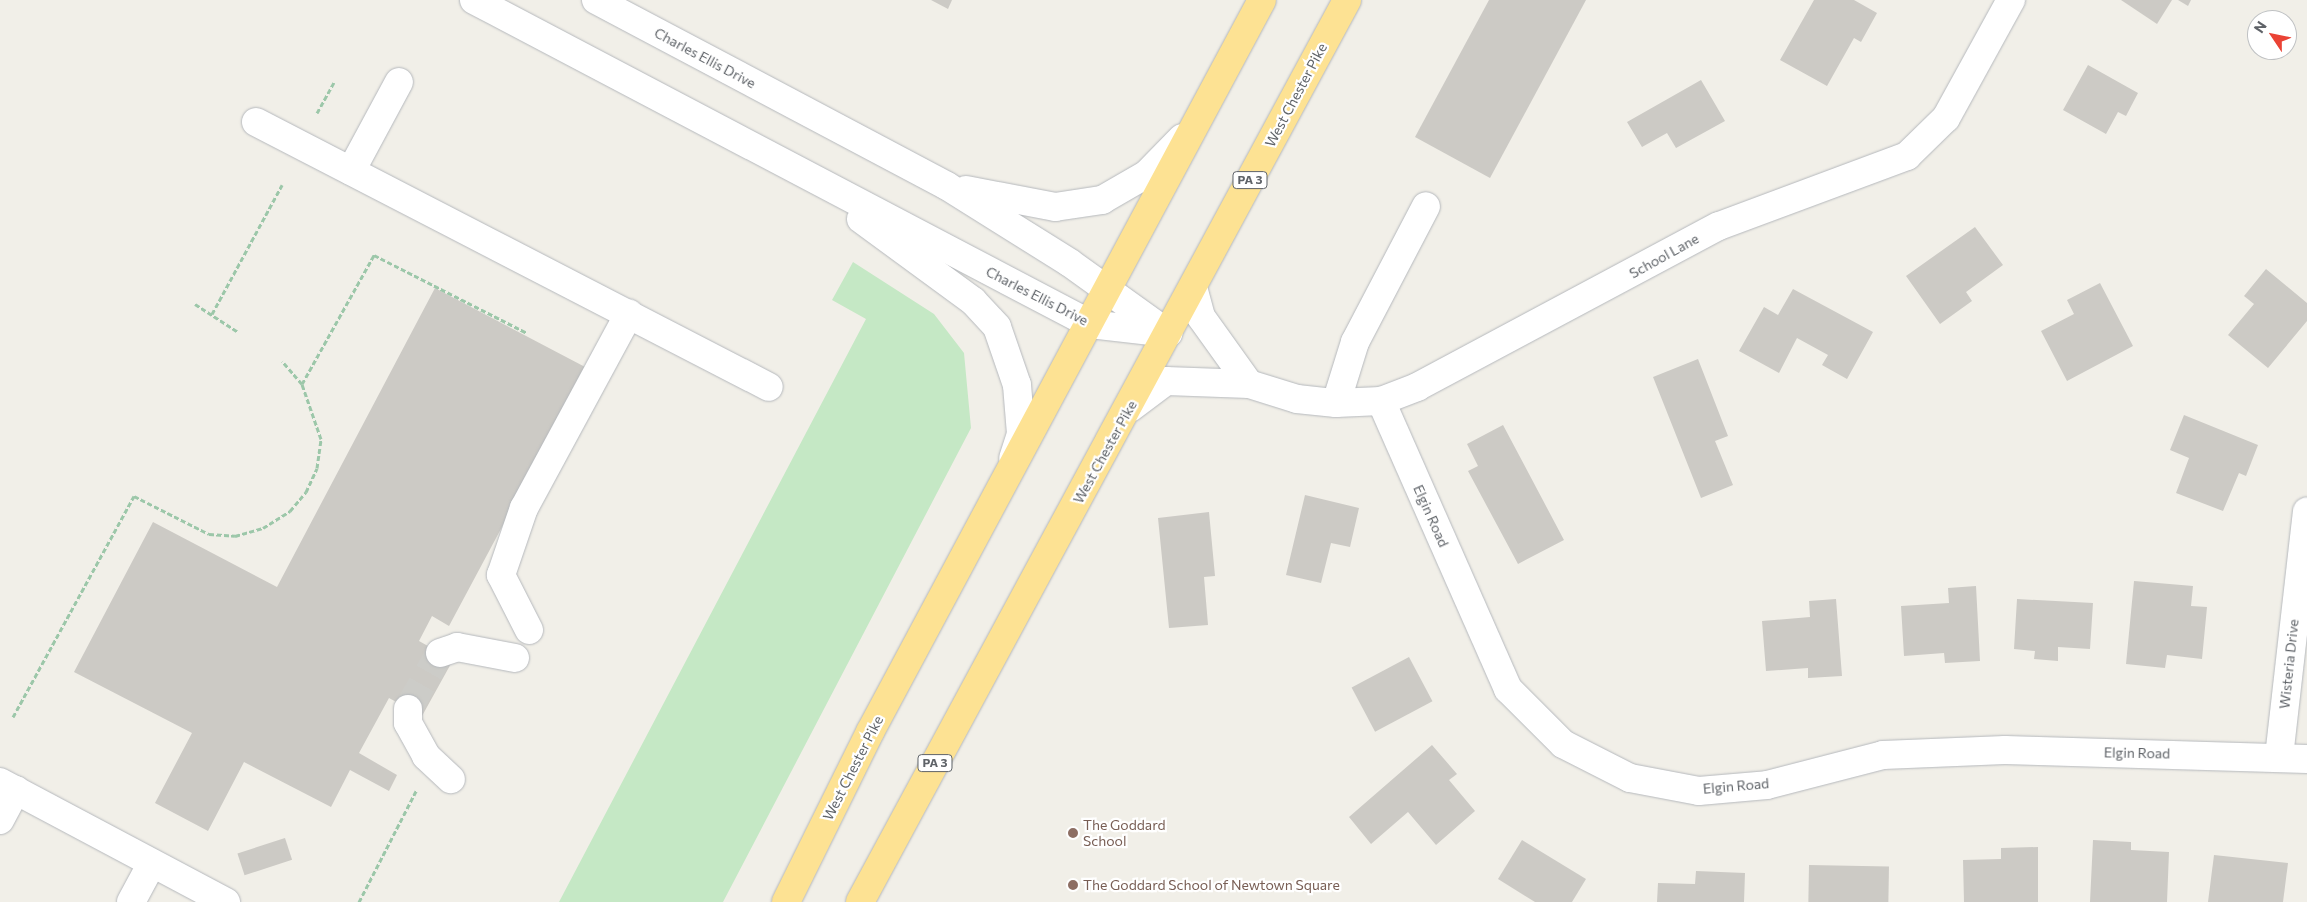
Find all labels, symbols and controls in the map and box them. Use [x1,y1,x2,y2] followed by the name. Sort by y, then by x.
[2247,10,2297,60] north arrow
[2250,18,2270,36] text: N
[651,24,759,92] street label: Charles Ellis Drive
[1262,40,1330,150] street label: West Chester Pike
[1231,170,1269,190] road number: PA 3
[1626,230,1702,282] street label: School Lane
[983,263,1091,329] street label: Charles Ellis Drive
[1070,398,1140,506] street label: West Chester Pike
[1410,482,1452,550] street label: Elgin Road
[2276,618,2302,710] street label: Wisteria Drive
[819,713,887,823] street label: West Chester Pike
[2104,744,2170,762] street label: Elgin Road
[916,754,954,772] road number: PA 3
[1702,775,1770,797] street label: Elgin Road
[1083,817,1166,850] place label: The Goddard School
[1067,827,1079,839] marker: The Goddard School
[1083,877,1340,893] place label: The Goddard School of Newtown Square
[1067,879,1079,891] marker: The Goddard School of Newtown Square

